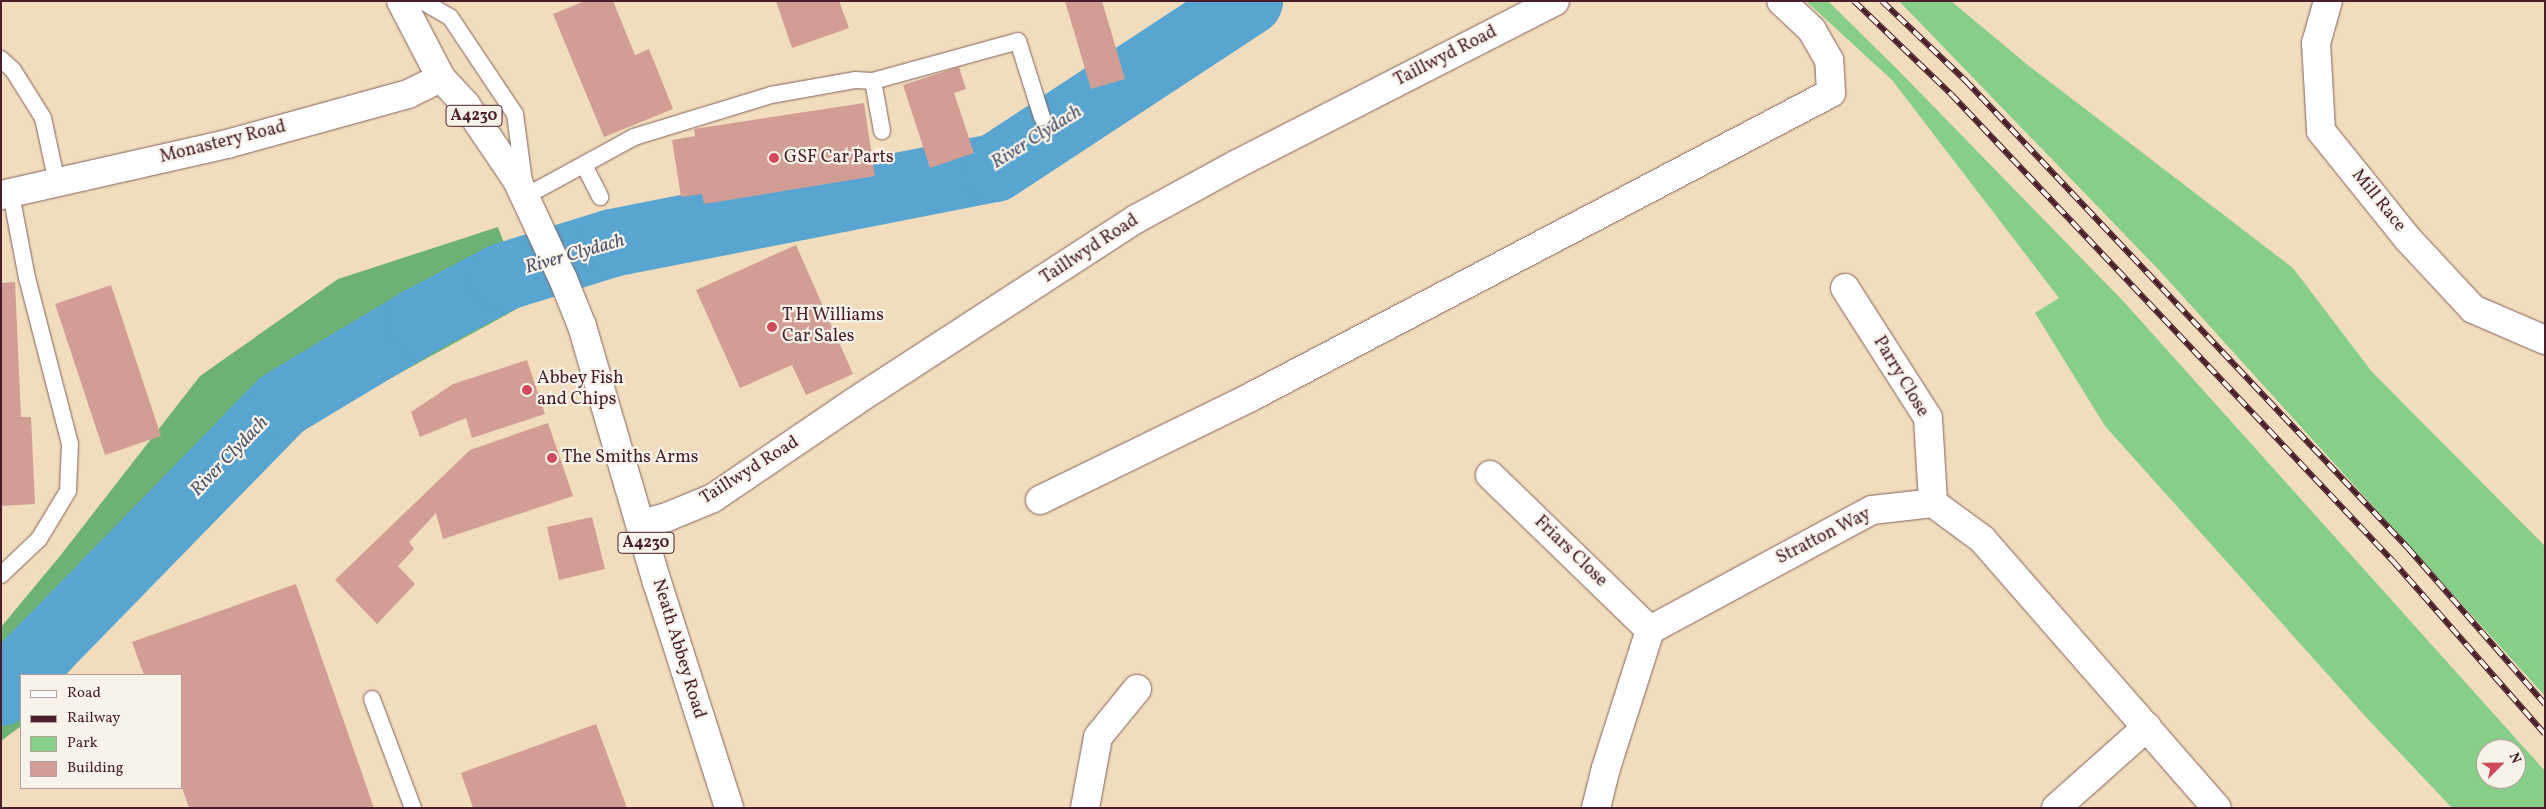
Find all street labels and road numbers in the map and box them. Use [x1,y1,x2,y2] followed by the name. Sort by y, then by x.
[1391,22,1501,92] street label: Taillwyd Road
[445,102,503,130] road number: A4230
[158,117,288,169] street label: Monastery Road
[2346,165,2410,237] street label: Mill Race
[1037,210,1143,290] street label: Taillwyd Road
[1867,333,1933,421] street label: Parry Close
[697,432,803,510] street label: Taillwyd Road
[1773,504,1875,570] street label: Stratton Way
[1529,512,1611,592] street label: Friars Close
[617,530,675,556] road number: A4230
[646,576,710,722] street label: Neath Abbey Road

